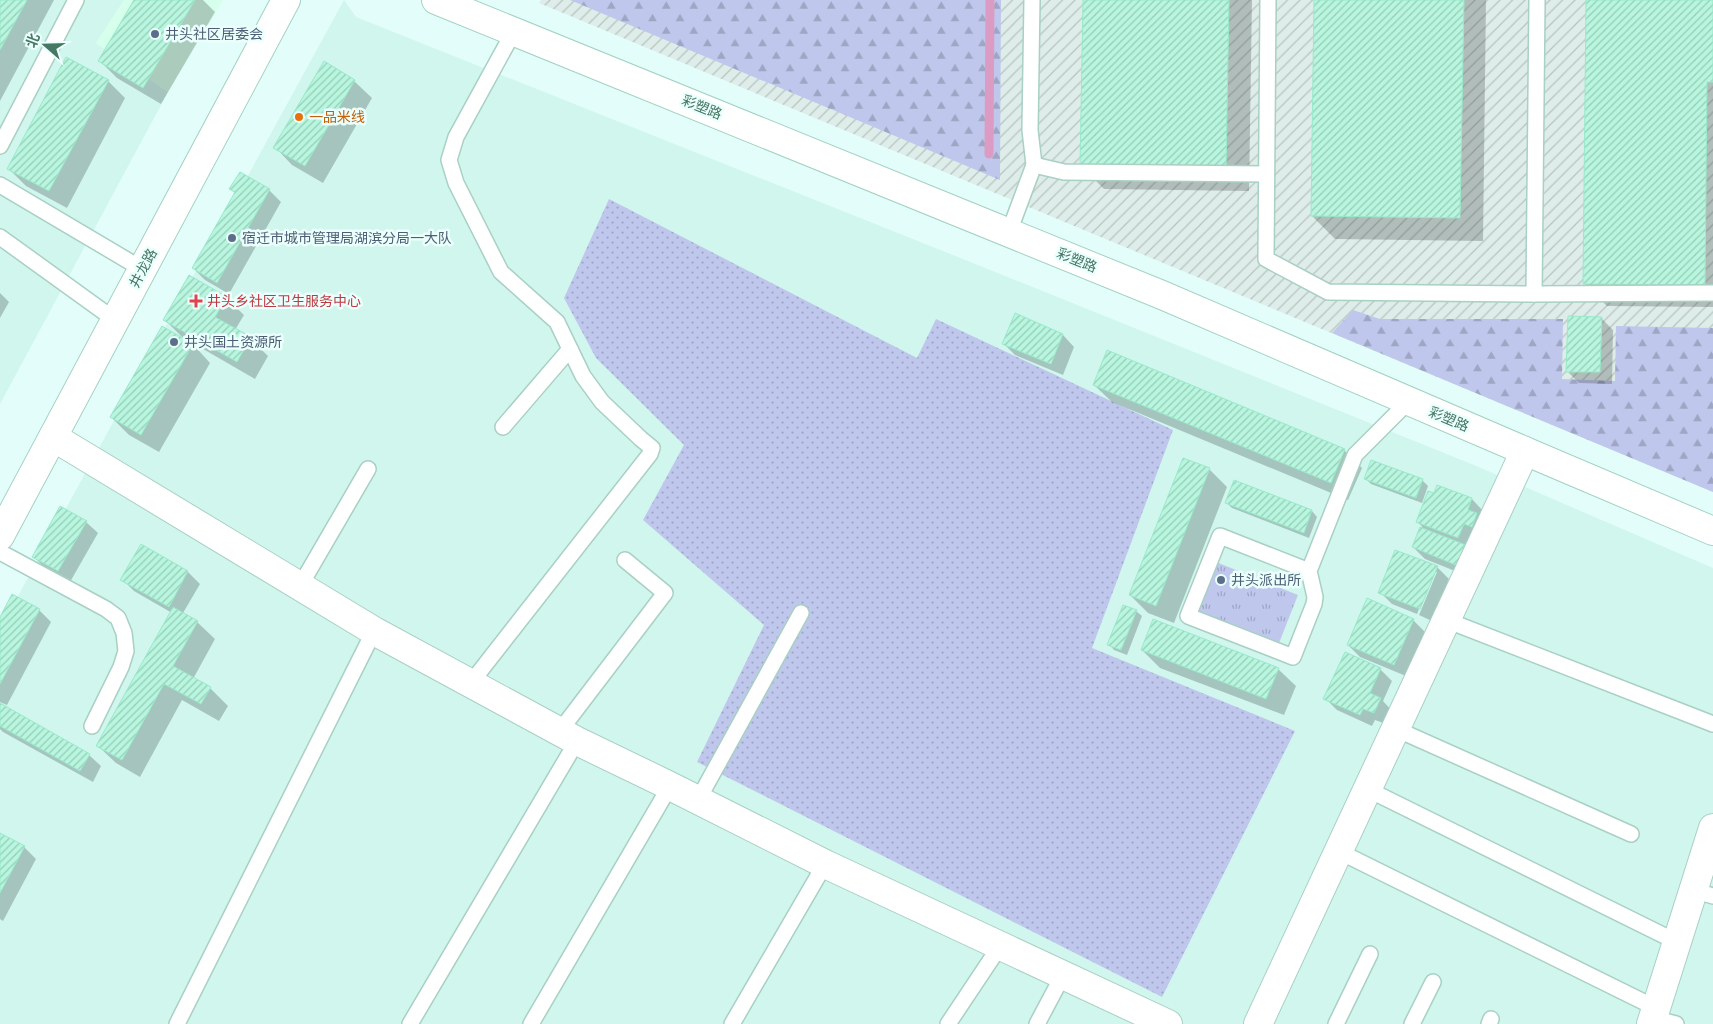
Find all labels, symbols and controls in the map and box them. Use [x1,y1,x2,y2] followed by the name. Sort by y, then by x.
[20,20,70,70] north arrow
[165,26,263,42] place label: 井头社区居委会
[149,28,161,40] marker: 井头社区居委会
[23,31,43,50] text: 北
[680,92,724,122] street label: 彩塑路
[309,109,365,125] place label: 一品米线
[293,111,305,123] marker: 一品米线
[242,230,452,246] place label: 宿迁市城市管理局湖滨分局一大队
[226,232,238,244] marker: 宿迁市城市管理局湖滨分局一大队
[1055,245,1099,275] street label: 彩塑路
[126,246,160,290] street label: 井龙路
[207,293,361,309] place label: 井头乡社区卫生服务中心
[189,294,203,308] marker: 井头乡社区卫生服务中心
[184,334,282,350] place label: 井头国土资源所
[168,336,180,348] marker: 井头国土资源所
[1427,403,1471,435] street label: 彩塑路
[1231,572,1301,588] place label: 井头派出所
[1215,574,1227,586] marker: 井头派出所

